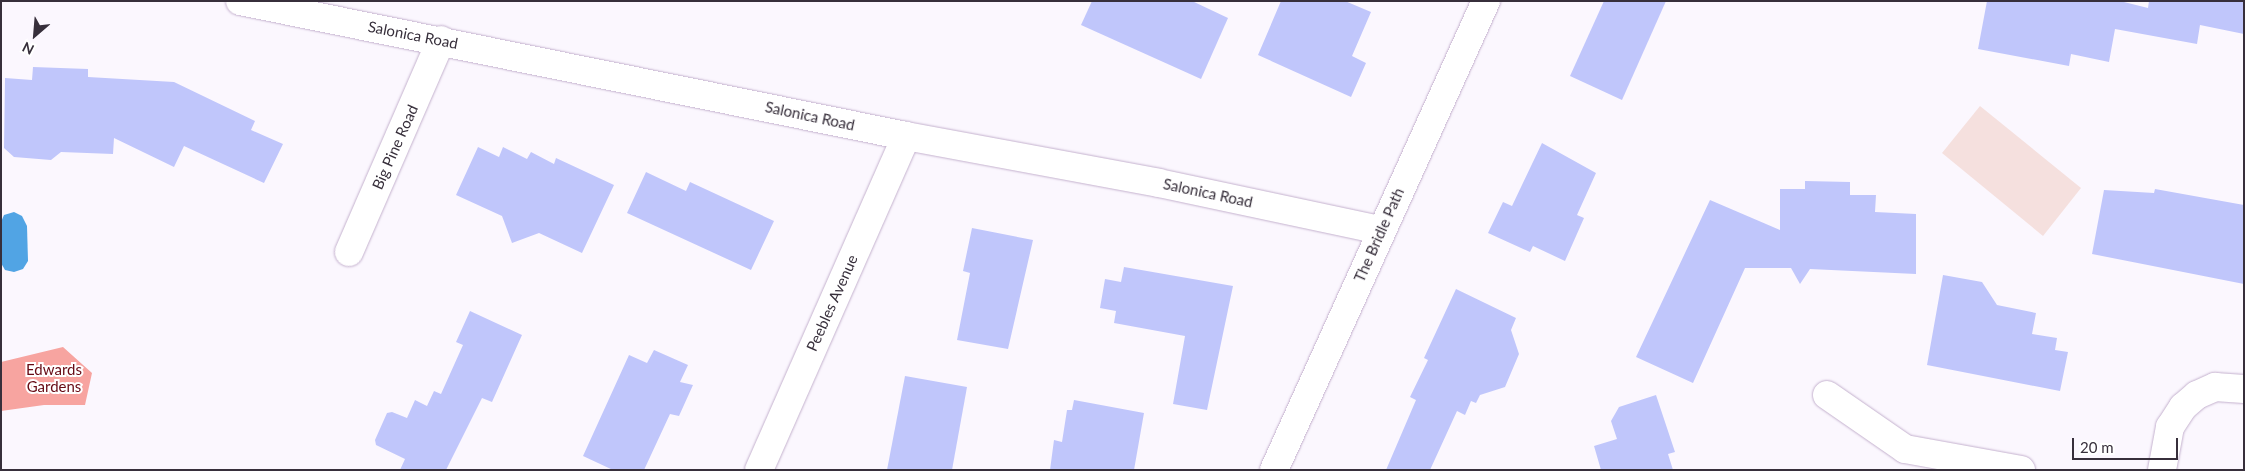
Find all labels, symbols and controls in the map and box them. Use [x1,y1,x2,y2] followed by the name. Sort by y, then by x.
[10,10,60,60] north arrow
[367,17,459,53] street label: Salonica Road
[19,39,37,59] text: N
[764,98,856,134] street label: Salonica Road
[368,102,422,192] street label: Big Pine Road
[1162,175,1254,211] street label: Salonica Road
[1350,185,1408,285] street label: The Bridle Path
[803,252,861,354] street label: Peebles Avenue
[26,360,82,395] park label: Edwards Gardens
[2075,428,2181,460] scale bar
[2080,438,2114,456] text: 20 m

